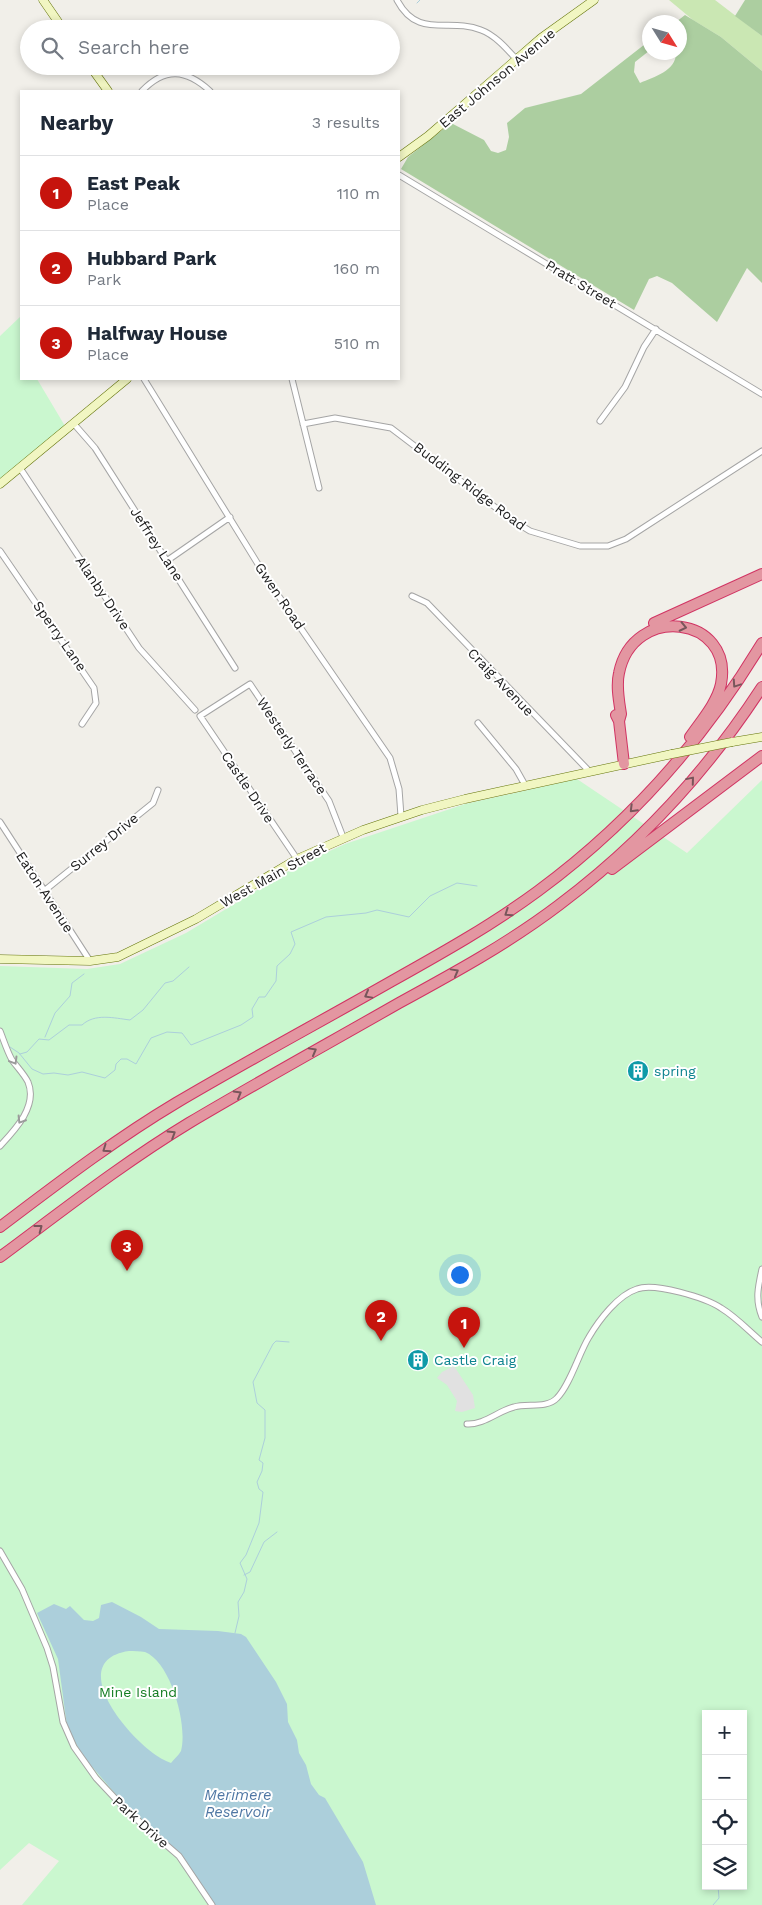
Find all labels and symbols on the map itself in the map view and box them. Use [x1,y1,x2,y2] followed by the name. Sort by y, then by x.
[642,15,687,60] north arrow
[436,25,558,131] street label: East Johnson Avenue
[543,257,619,311] street label: Pratt Street
[411,439,529,533] street label: Budding Ridge Road
[127,504,187,584] street label: Jeffrey Lane
[73,553,133,633] street label: Alanby Drive
[252,559,308,633] street label: Gwen Road
[30,598,90,674] street label: Sperry Lane
[678,621,687,632] one-way arrow
[465,645,537,719] street label: Craig Avenue
[733,678,742,688] one-way arrow
[254,695,330,797] street label: Westerly Terrace
[218,748,278,826] street label: Castle Drive
[686,777,694,786] one-way arrow
[630,803,639,812] one-way arrow
[67,810,141,874] street label: Surrey Drive
[217,839,329,911] street label: West Main Street
[13,849,77,935] street label: Eaton Avenue
[504,906,513,916] one-way arrow
[450,968,459,978] one-way arrow
[364,988,373,998] one-way arrow
[308,1048,317,1058] one-way arrow
[7,1055,17,1064] one-way arrow
[626,1059,650,1083] building icon: spring
[654,1063,696,1079] place label: spring
[233,1091,242,1101] one-way arrow
[18,1115,28,1124] one-way arrow
[166,1131,175,1140] one-way arrow
[102,1143,112,1152] one-way arrow
[33,1225,43,1234] one-way arrow
[111,1230,143,1271] pin: 3
[447,1262,473,1288] your location
[365,1300,397,1341] pin: 2
[448,1307,480,1348] pin: 1
[406,1348,430,1372] building icon: Castle Craig
[434,1352,517,1368] place label: Castle Craig
[99,1684,177,1700] park label: Mine Island
[204,1786,272,1821] water label: Merimere Reservoir
[110,1793,172,1851] street label: Park Drive

